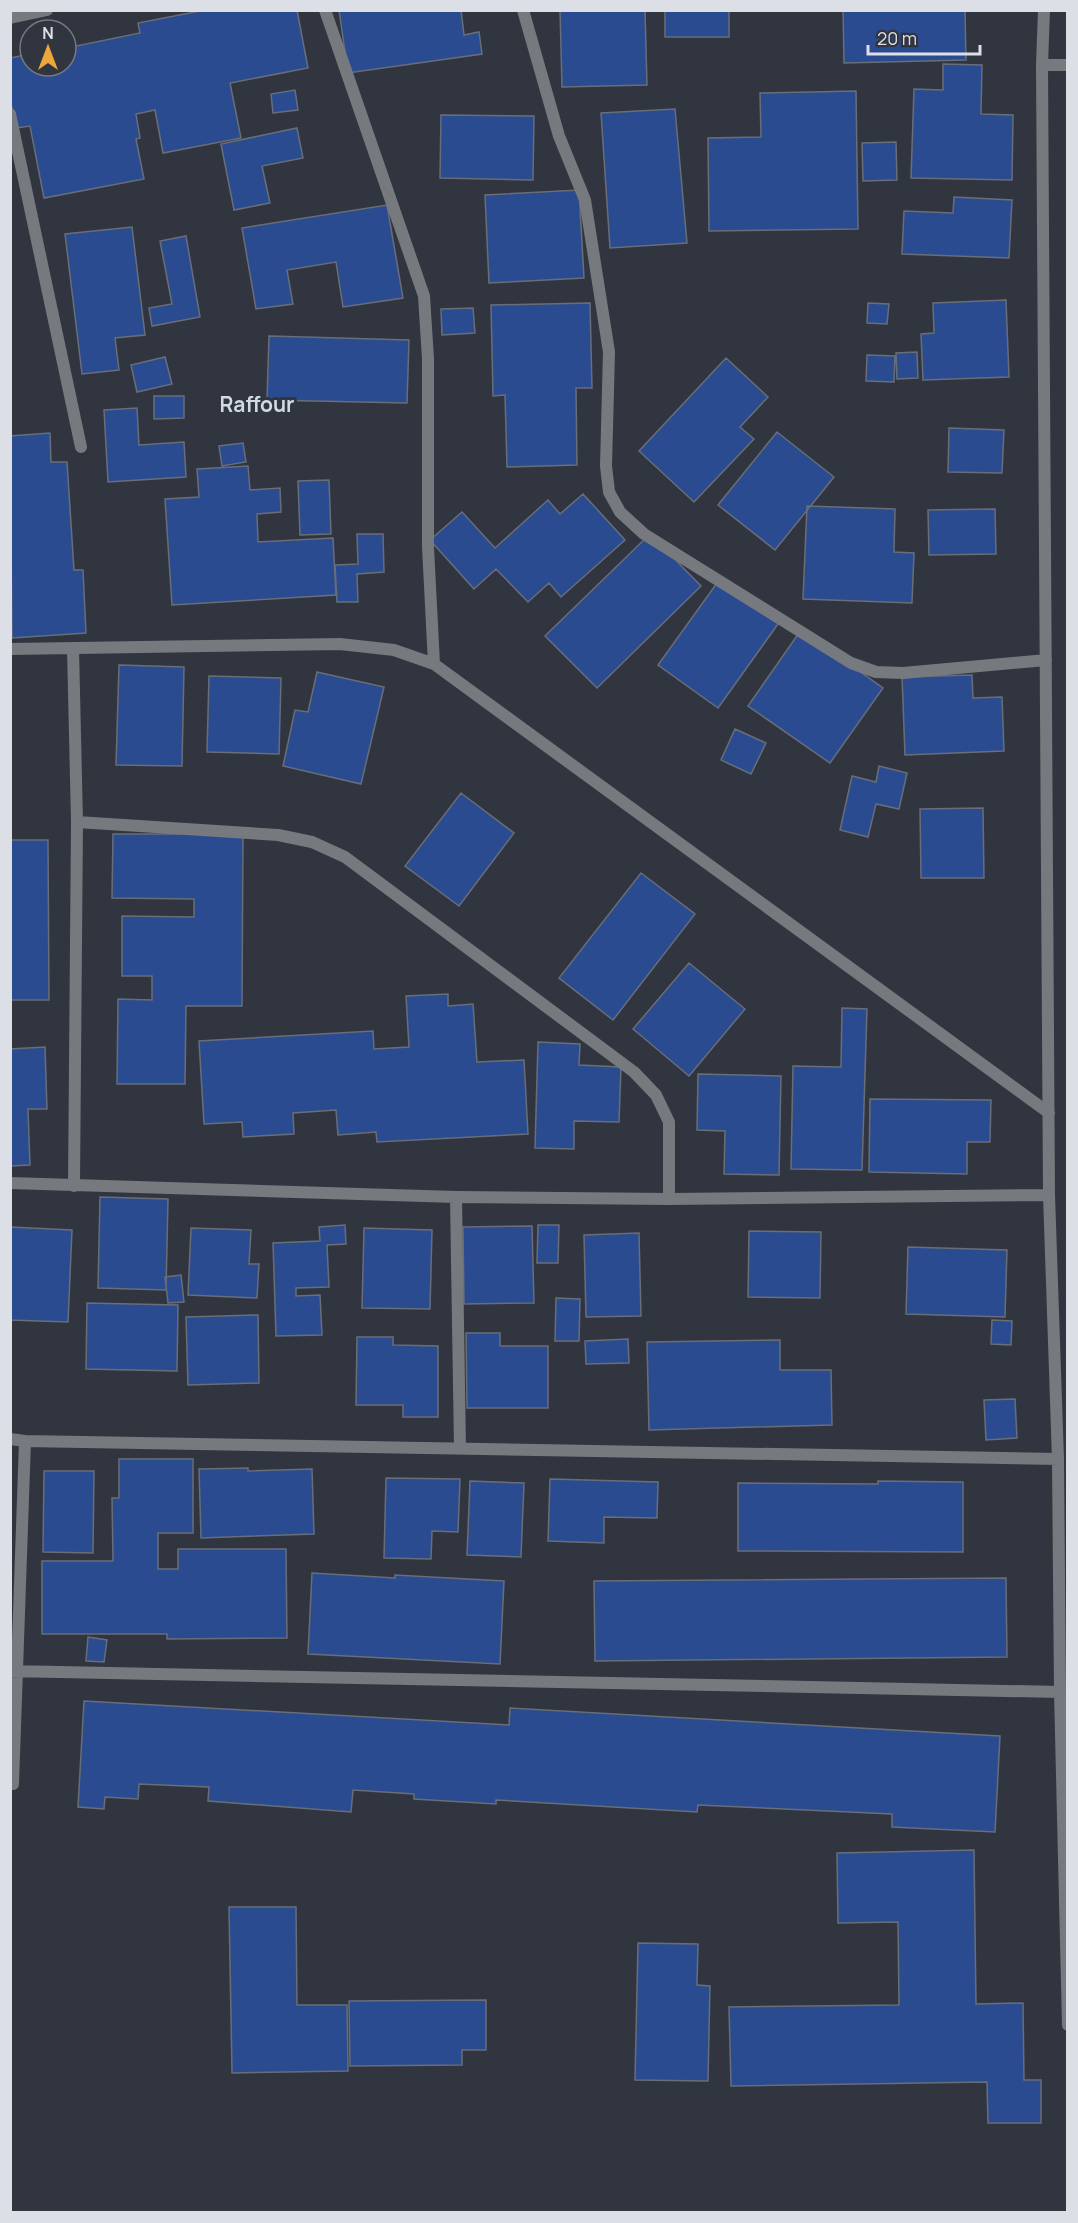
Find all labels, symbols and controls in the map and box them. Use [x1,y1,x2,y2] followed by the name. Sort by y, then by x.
[18,18,78,78] north arrow
[868,18,980,56] scale bar
[42,22,54,44] text: N
[877,26,917,50] text: 20 m
[219,390,295,418] district label: Raffour

